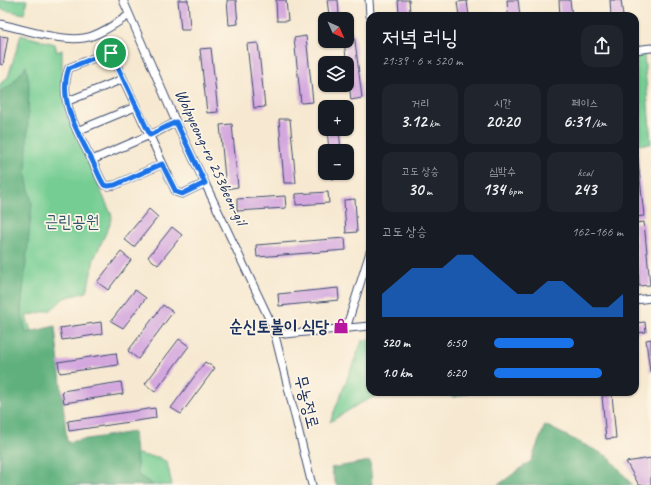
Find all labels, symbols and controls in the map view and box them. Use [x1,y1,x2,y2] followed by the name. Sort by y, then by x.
[318,12,354,48] north arrow
[318,12,354,180] map controls
[382,24,458,52] text: 저녁 러닝
[581,25,623,67] button: share
[94,36,128,70] pin
[100,42,122,64] icon: arrive
[382,53,463,69] text: 21:39 · 6 × 520 m
[318,56,354,92] button: layers
[170,86,253,231] street label: Wolpyeong-ro 253beon-gil
[411,96,429,110] text: 거리
[494,96,511,110] text: 시간
[572,96,598,110] text: 페이스
[318,100,354,136] button: +
[400,111,427,132] text: 3.12
[486,111,519,132] text: 20:20
[563,111,590,132] text: 6:31
[427,116,440,130] text: km
[590,116,607,130] text: /km
[318,144,354,180] button: −
[401,164,439,178] text: 고도 상승
[489,164,516,178] text: 심박수
[578,165,592,179] text: kcal
[408,179,423,200] text: 30
[482,179,505,200] text: 134
[573,179,596,200] text: 243
[423,184,432,198] text: m
[505,184,523,198] text: bpm
[45,211,99,232] park label: 근린공원
[382,224,427,240] text: 고도 상승
[572,224,623,240] text: 162–166 m
[229,316,329,337] place label: 순신토불이 식당
[332,317,350,335] shop icon: 순신토불이 식당
[382,335,410,351] text: 520 m
[446,335,466,351] text: 6:50
[382,365,412,381] text: 1.0 km
[446,365,466,381] text: 6:20
[290,373,324,431] street label: 무농정로

